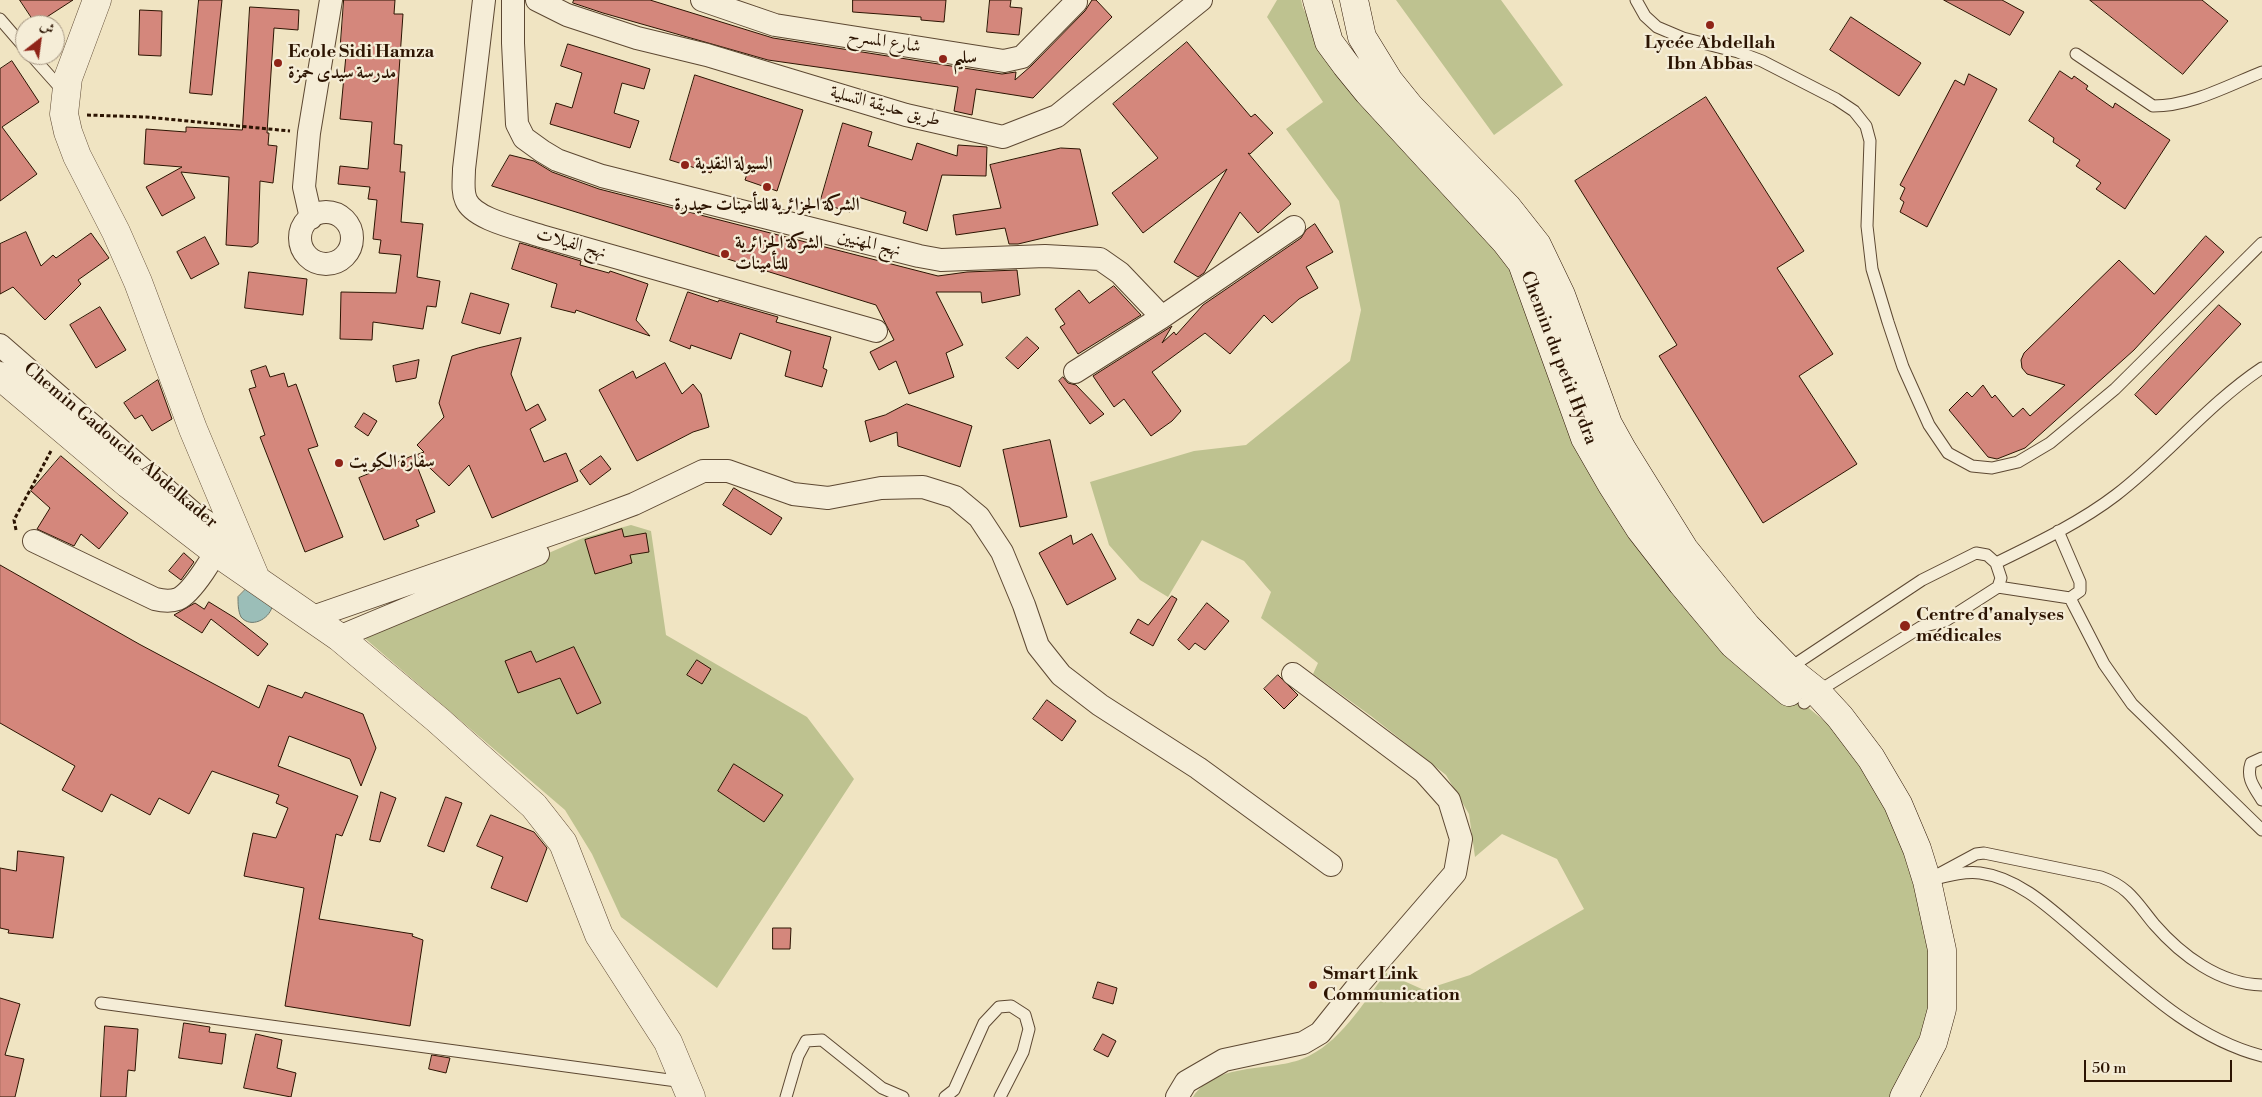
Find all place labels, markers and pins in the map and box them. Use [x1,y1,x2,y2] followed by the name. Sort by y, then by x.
[1704,19,1716,31] marker: Lycée Abdellah Ibn Abbas
[1645,33,1775,76] place label: Lycée Abdellah Ibn Abbas
[288,42,434,84] place label: Ecole Sidi Hamza مدرسة سيدى حمزة
[953,48,977,70] place label: سليم
[937,53,949,65] marker: سليم
[272,57,284,69] marker: Ecole Sidi Hamza مدرسة سيدى حمزة
[695,154,773,176] place label: السيولة النقدية
[679,159,691,171] marker: السيولة النقدية
[761,181,773,193] marker: الشركة الجزائرية للتأمينات حيدرة
[674,195,860,217] place label: الشركة الجزائرية للتأمينات حيدرة
[735,233,823,276] place label: الشركة الجزائرية للتأمينات
[719,248,731,260] marker: الشركة الجزائرية للتأمينات
[349,452,435,474] place label: سفارة الكويت
[333,457,345,469] marker: سفارة الكويت
[1916,605,2064,648] place label: Centre d'analyses médicales
[1898,619,1912,633] marker: Centre d'analyses médicales
[1323,964,1460,1006] place label: Smart Link Communication
[1307,979,1319,991] marker: Smart Link Communication

